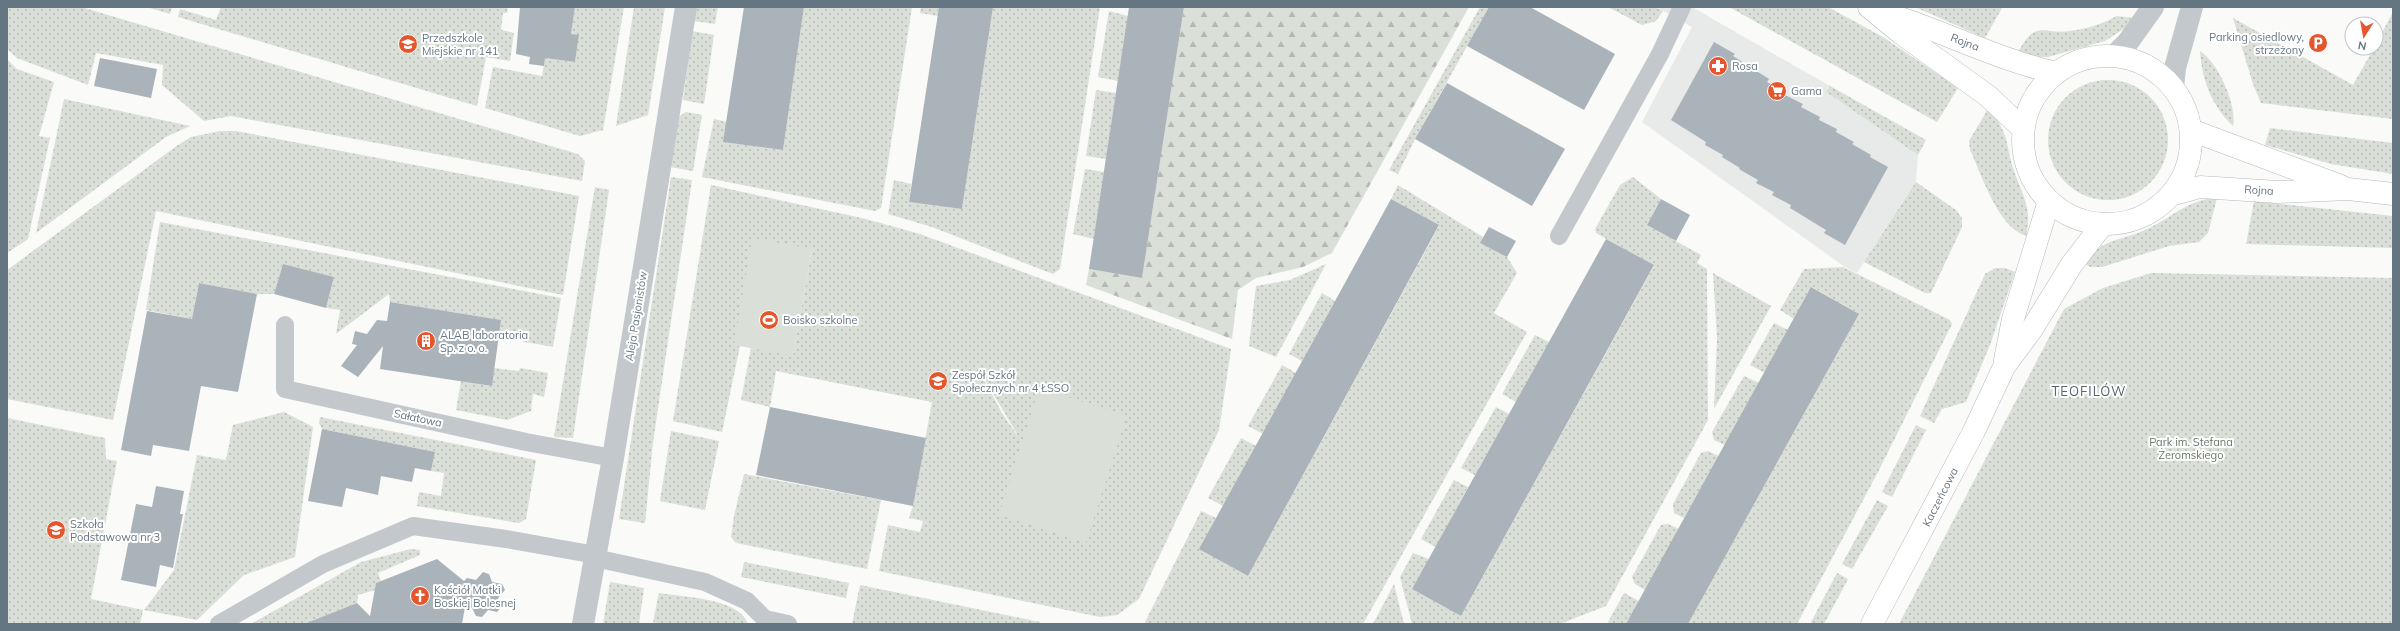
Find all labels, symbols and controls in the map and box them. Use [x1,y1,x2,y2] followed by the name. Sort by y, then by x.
[2344,16,2384,56] north arrow
[1949,30,1981,54] street label: Rojna
[2209,30,2304,57] place label: Parking osiedlowy, strzeżony
[422,31,498,58] place label: Przedszkole Miejskie nr 141
[2307,32,2329,54] parking icon: Parking osiedlowy, strzeżony
[397,33,419,55] school or university icon: Przedszkole Miejskie nr 141
[2357,38,2368,53] text: N
[1707,55,1729,77] pharmacy icon: Rosa
[1732,59,1758,73] place label: Rosa
[1766,80,1788,102] supermarket icon: Gama
[1791,84,1822,98] place label: Gama
[2244,182,2274,198] street label: Rojna
[622,270,650,362] street label: Aleja Pasjonistów
[758,309,780,331] sports icon: Boisko szkolne
[783,313,857,327] place label: Boisko szkolne
[440,328,528,355] place label: ALAB laboratoria Sp. z o. o.
[415,330,437,352] building icon: ALAB laboratoria Sp. z o. o.
[952,368,1069,395] place label: Zespół Szkół Społecznych nr 4 ŁSSO
[927,370,949,392] school or university icon: Zespół Szkół Społecznych nr 4 ŁSSO
[2051,383,2127,399] district label: TEOFILÓW
[393,406,443,430] street label: Sałatowa
[2149,435,2233,462] park label: Park im. Stefana Żeromskiego
[1919,465,1961,529] street label: Kaczeńcowa
[70,517,160,544] place label: Szkoła Podstawowa nr 3
[45,519,67,541] school or university icon: Szkoła Podstawowa nr 3
[434,583,516,610] place label: Kościół Matki Boskiej Bolesnej
[409,585,431,607] church icon: Kościół Matki Boskiej Bolesnej

